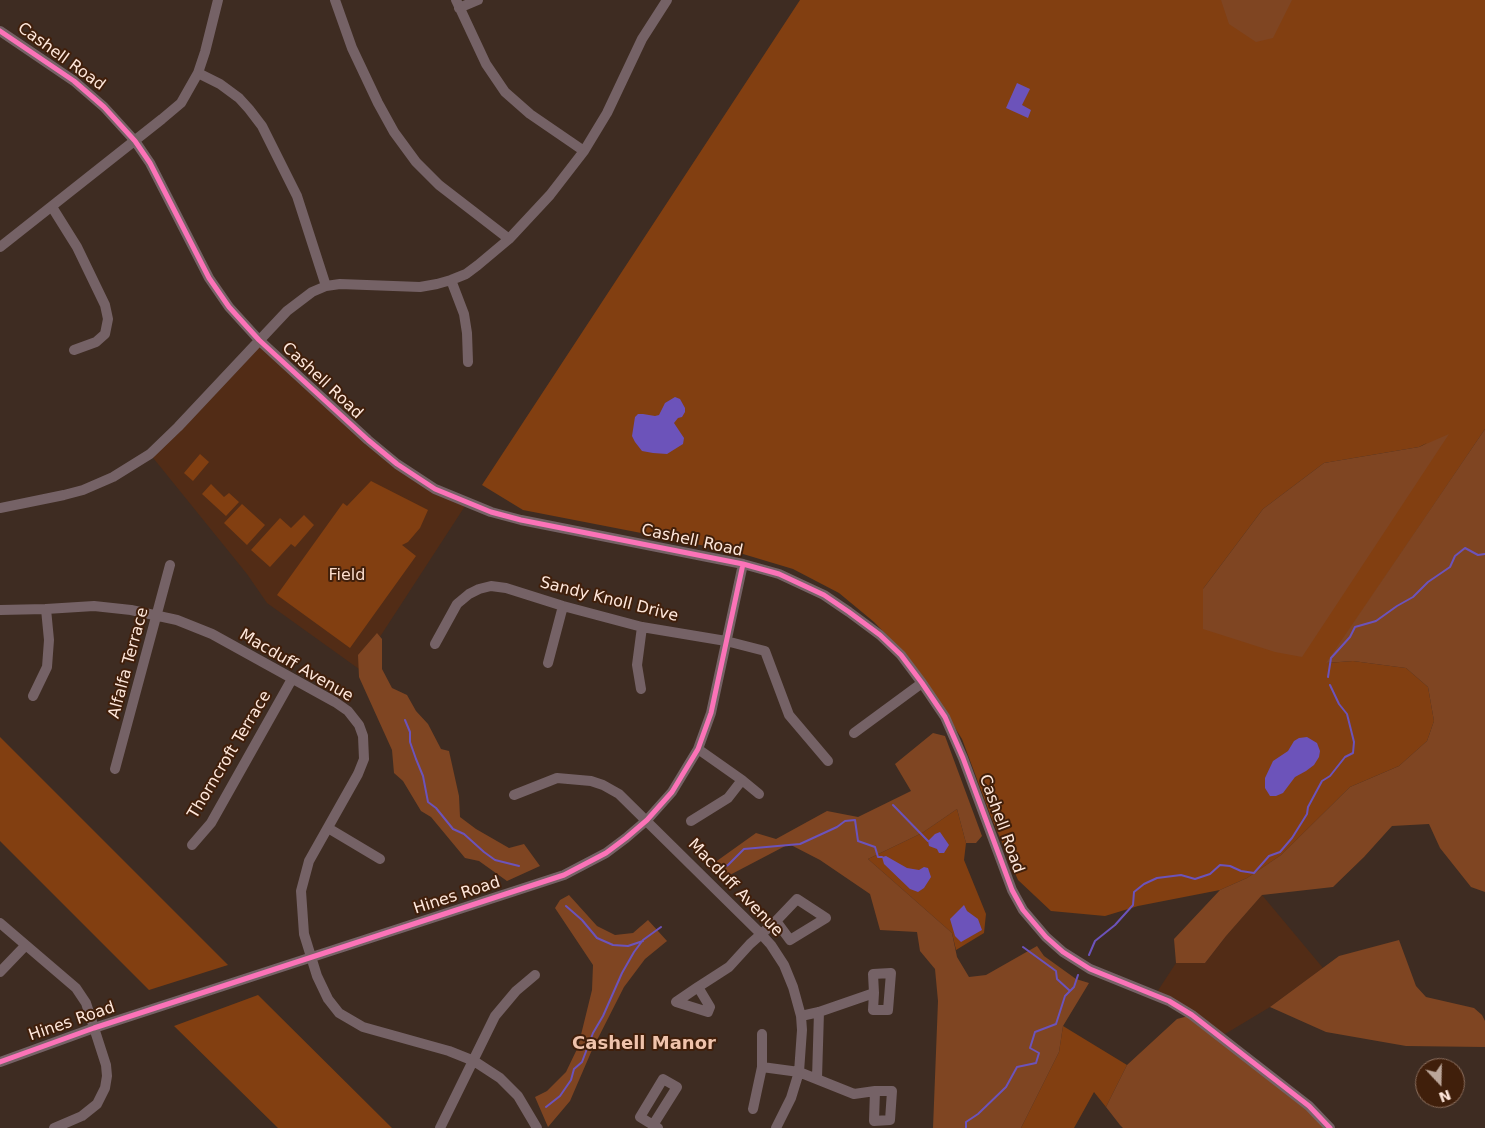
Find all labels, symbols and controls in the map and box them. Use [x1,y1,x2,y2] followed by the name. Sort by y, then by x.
[14,19,108,95] street label: Cashell Road
[278,339,366,423] street label: Cashell Road
[639,521,745,561] street label: Cashell Road
[329,566,365,586] park label: Field
[538,574,680,626] street label: Sandy Knoll Drive
[105,605,153,721] street label: Alfalfa Terrace
[236,626,356,706] street label: Macduff Avenue
[184,688,276,822] street label: Thorncroft Terrace
[974,772,1028,876] street label: Cashell Road
[684,835,786,941] street label: Macduff Avenue
[411,873,503,919] street label: Hines Road
[26,998,118,1046] street label: Hines Road
[572,1033,716,1055] district label: Cashell Manor
[1415,1058,1465,1108] north arrow
[1437,1087,1453,1106] text: N

